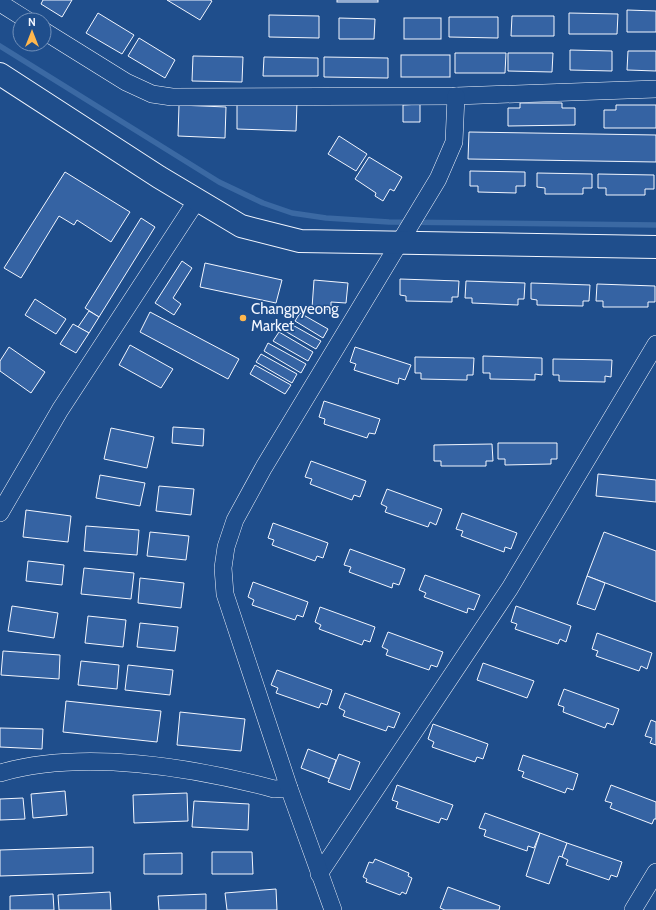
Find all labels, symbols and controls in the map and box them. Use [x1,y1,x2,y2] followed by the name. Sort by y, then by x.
[12,12,52,52] north arrow
[28,15,36,29] text: N
[251,300,339,335] place label: Changpyeong Market
[238,313,248,323] marker: Changpyeong Market

